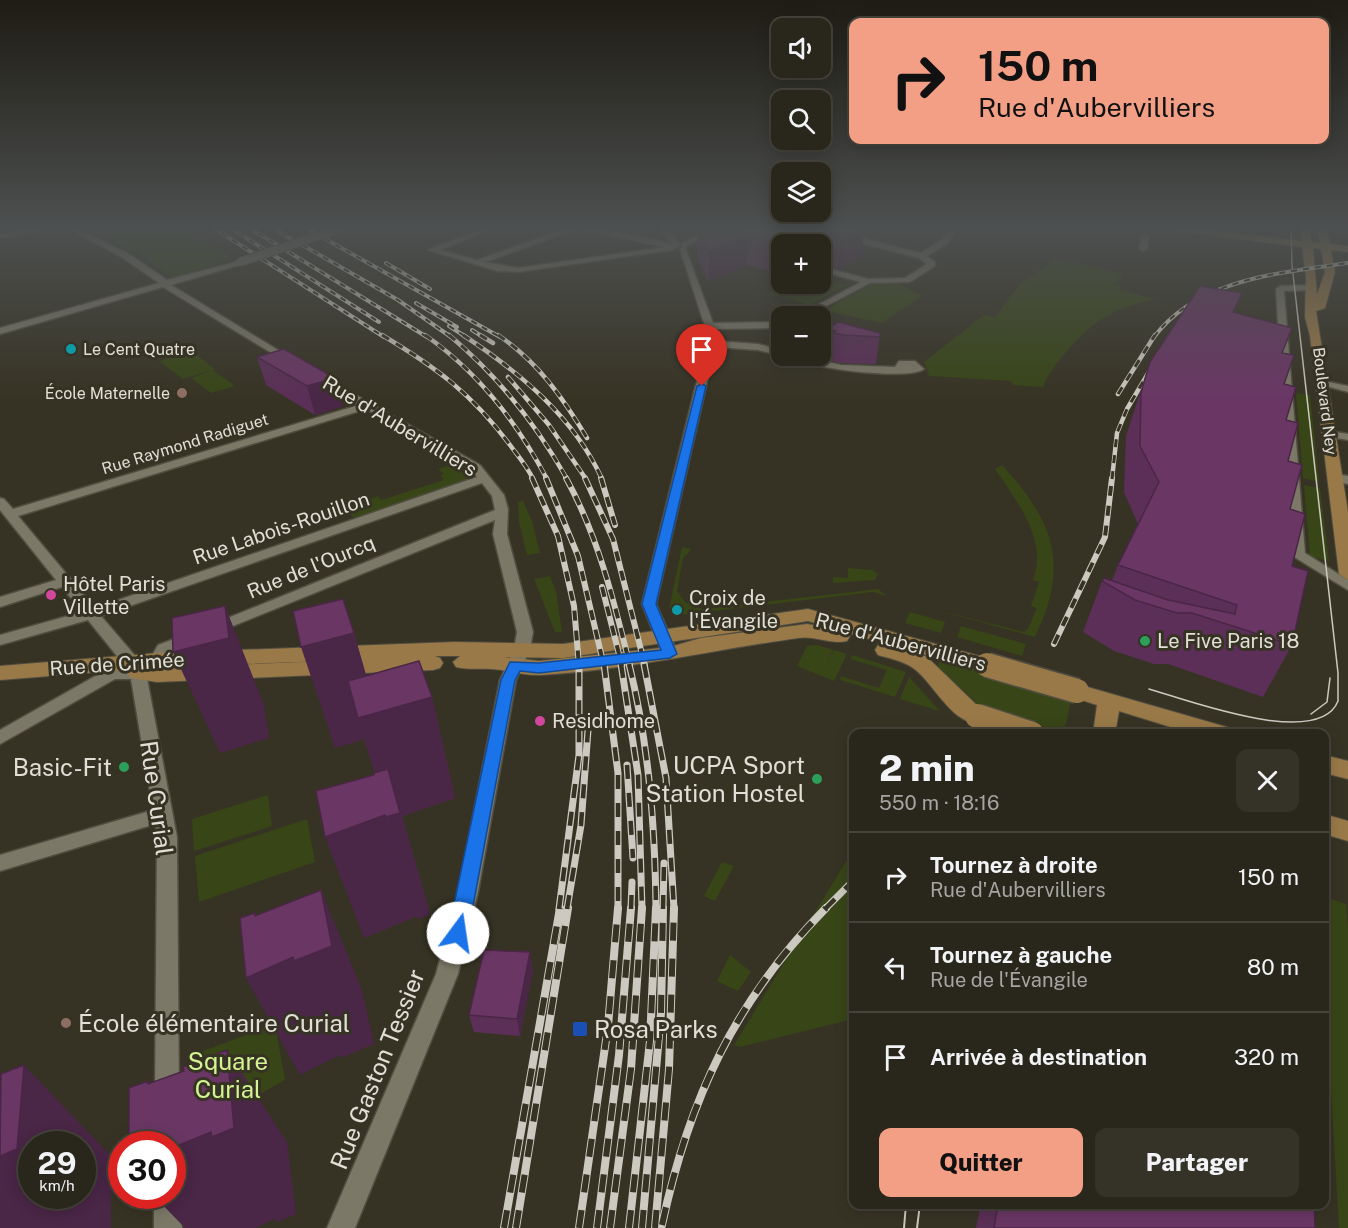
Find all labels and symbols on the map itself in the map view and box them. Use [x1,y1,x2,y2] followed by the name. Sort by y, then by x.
[676,324,727,386] pin
[83,340,195,359] place label: Le Cent Quatre
[64,342,78,356] marker: Le Cent Quatre
[1309,346,1341,456] street label: Boulevard Ney
[319,370,481,482] street label: Rue d'Aubervilliers
[45,383,170,403] place label: École Maternelle
[175,386,189,400] marker: École Maternelle
[99,410,271,478] street label: Rue Raymond Radiguet
[189,486,373,570] street label: Rue Labois-Rouillon
[244,530,378,604] street label: Rue de l'Ourcq
[63,572,165,619] place label: Hôtel Paris Villette
[689,586,778,633] place label: Croix de l'Évangile
[44,588,58,602] marker: Hôtel Paris Villette
[670,603,684,617] marker: Croix de l'Évangile
[813,608,989,676] street label: Rue d'Aubervilliers
[1157,629,1299,653] place label: Le Five Paris 18
[1138,634,1152,648] marker: Le Five Paris 18
[49,647,185,681] street label: Rue de Crimée
[552,709,655,733] place label: Residhome
[533,714,547,728] marker: Residhome
[135,739,179,857] street label: Rue Curial
[645,751,805,807] place label: UCPA Sport Station Hostel
[13,753,112,781] place label: Basic-Fit
[117,760,131,774] marker: Basic-Fit
[810,772,824,786] marker: UCPA Sport Station Hostel
[426,901,490,965] position arrow
[324,965,430,1173] street label: Rue Gaston Tessier
[78,1009,350,1037] place label: École élémentaire Curial
[594,1015,718,1043] place label: Rosa Parks
[59,1016,73,1030] marker: École élémentaire Curial
[571,1020,589,1038] marker: Rosa Parks
[188,1047,268,1103] park label: Square Curial
[108,1131,186,1209] speed limit sign: 30

